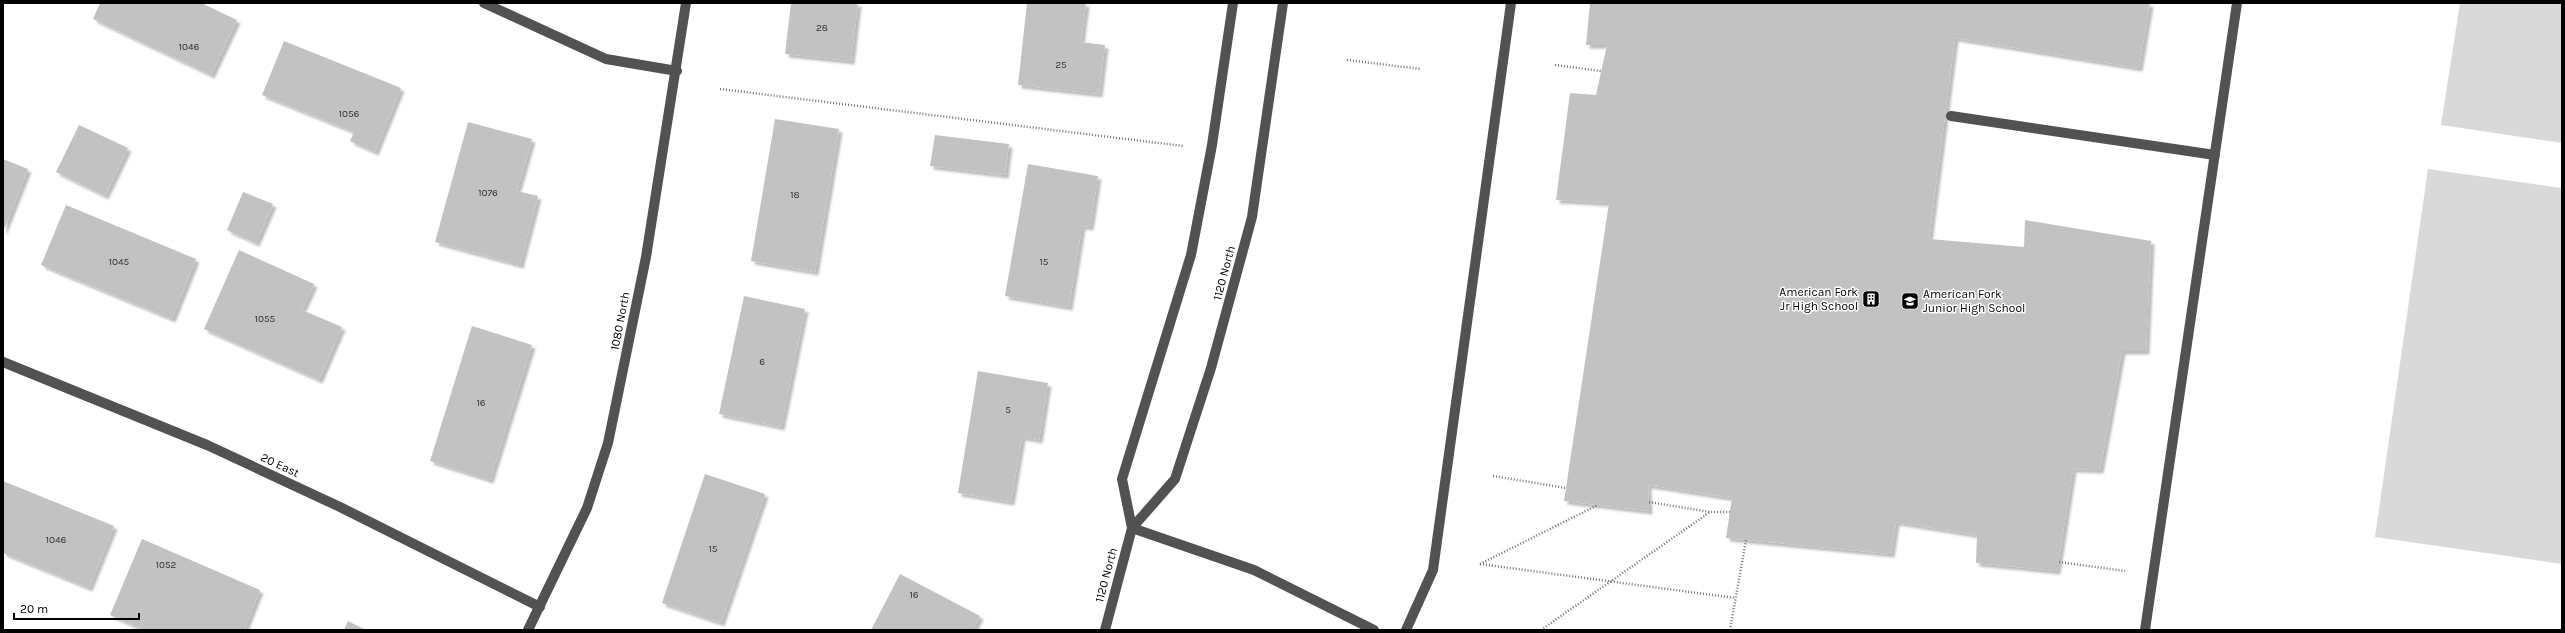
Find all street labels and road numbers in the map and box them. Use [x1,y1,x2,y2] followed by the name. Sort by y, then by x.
[1210,244,1238,302] street label: 1120 North
[607,291,633,351] street label: 1080 North
[258,450,302,480] street label: 20 East
[1092,546,1120,604] street label: 1120 North

